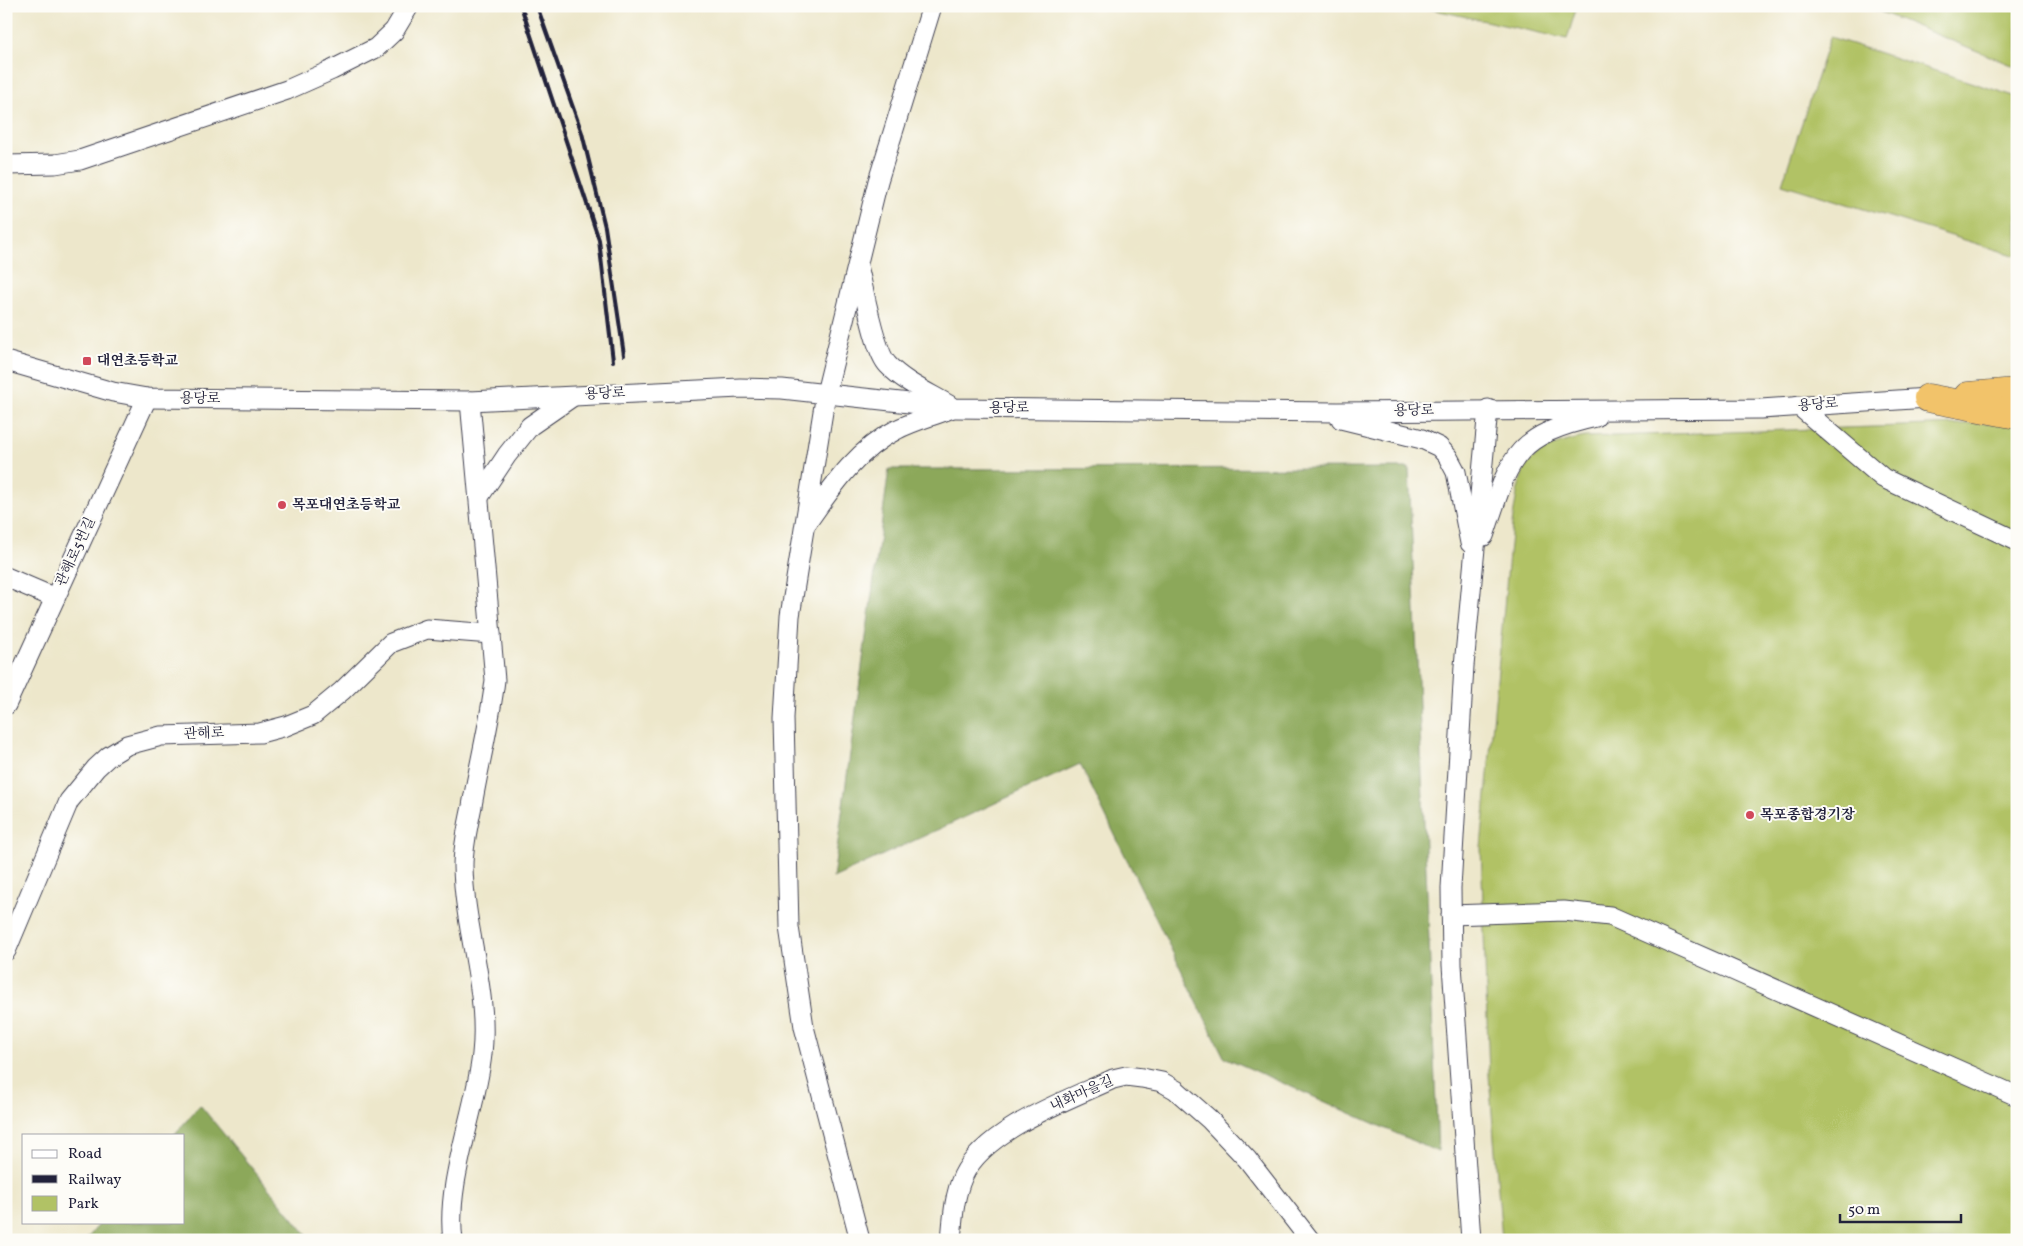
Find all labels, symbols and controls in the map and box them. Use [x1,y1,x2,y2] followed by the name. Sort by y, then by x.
[97,352,179,371] place label: 대연초등학교
[81,355,93,367] marker: 대연초등학교
[584,384,626,404] street label: 용당로
[180,389,221,409] street label: 용당로
[1797,394,1839,416] street label: 용당로
[989,399,1030,418] street label: 용당로
[1394,401,1435,421] street label: 용당로
[292,496,401,515] place label: 목포대연초등학교
[276,499,288,511] marker: 목포대연초등학교
[52,514,100,590] street label: 관해로5번길
[183,724,225,744] street label: 관해로
[1760,806,1855,825] place label: 목포종합경기장
[1744,809,1756,821] marker: 목포종합경기장
[1047,1072,1117,1116] street label: 내화마을길
[22,1134,185,1224] legend
[68,1144,102,1165] text: Road
[68,1170,121,1191] text: Railway
[1840,1191,1962,1223] scale bar
[68,1194,99,1215] text: Park
[1848,1200,1880,1221] text: 50 m

